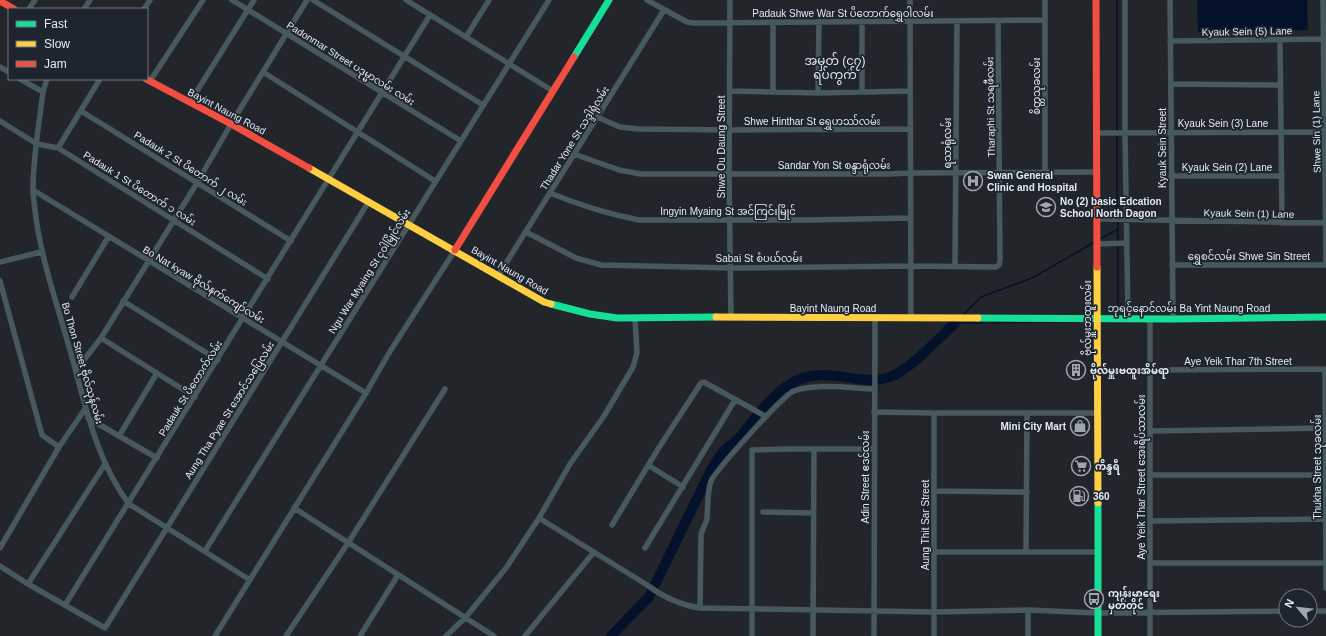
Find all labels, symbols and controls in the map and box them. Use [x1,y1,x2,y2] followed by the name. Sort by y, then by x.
[752,6,934,22] street label: Padauk Shwe War St ပိတောက်ရွှေဝါလမ်း
[8,8,148,80] legend
[44,17,68,31] text: Fast
[283,18,418,110] street label: Padonmar Street ပဒုမ္မာလမ်း လမ်း
[1202,25,1293,38] street label: Kyauk Sein (5) Lane
[44,37,70,51] text: Slow
[805,52,865,85] district label: အမှတ် (၄၇) ရပ်ကွက်
[982,56,1000,158] street label: Tharaphi St သရဖီလမ်း
[44,57,67,71] text: Jam
[1029,57,1045,115] street label: စိတ္တသုခလမ်း
[536,83,614,194] street label: Thadar Yone St သဒ္ဒါရုံလမ်း
[186,86,268,137] street label: Bayint Naung Road
[1310,90,1323,173] street label: Shwe Sin (1) Lane
[716,95,727,198] street label: Shwe Ou Daung Street
[1157,108,1168,188] street label: Kyauk Sein Street
[744,114,880,130] street label: Shwe Hinthar St ရွှေဟဿ်လမ်း
[940,118,956,168] street label: ရသာရုံလမ်း
[1178,118,1269,129] street label: Kyauk Sein (3) Lane
[131,127,250,210] street label: Padauk 2 St ပိတောက် ၂ လမ်း
[81,147,199,228] street label: Padauk 1 St ပိတောက် ၁ လမ်း
[778,158,890,174] street label: Sandar Yon St စန္ဒာရုံလမ်း
[1182,162,1273,173] street label: Kyauk Sein (2) Lane
[962,170,984,192] hospital icon: Swan General Clinic and Hospital
[987,170,1077,193] place label: Swan General Clinic and Hospital
[1035,196,1057,218] school or university icon: No (2) basic Edcation School North Dagon
[1060,196,1162,219] place label: No (2) basic Edcation School North Dagon
[660,204,796,220] street label: Ingyin Myaing St အင်ကြင်းမြိုင်
[325,206,415,337] street label: Ngu War Myaing St ငုဝါမြိုင်လမ်း
[1204,207,1295,220] street label: Kyauk Sein (1) Lane
[139,242,268,328] street label: Bo Nat kyaw ဗိုလ်နက်ကျော်လမ်း
[469,244,550,297] street label: Bayint Naung Road
[1188,249,1310,265] street label: ရွှေစင်လမ်း Shwe Sin Street
[716,251,802,264] street label: Sabai St စံပယ်လမ်း
[1080,280,1096,356] street label: ဗိုလ်မှူးဘထူးလမ်း
[57,300,107,426] street label: Bo Thon Street ဗိုလ်သုန်လမ်း
[1108,301,1270,317] street label: ဘုရင့်နောင်လမ်း Ba Yint Naung Road
[790,303,876,314] street label: Bayint Naung Road
[155,337,224,438] street label: Padauk St ပိတောက်လမ်း
[181,339,279,482] street label: Aung Tha Pyae St အောင်သပြေလမ်း
[1184,356,1292,367] street label: Aye Yeik Thar 7th Street
[1065,359,1087,381] building icon: ဗိုလ်မှူးဗထူးအိမ်ရာ
[1090,363,1169,380] place label: ဗိုလ်မှူးဗထူးအိမ်ရာ
[1134,395,1150,559] street label: Aye Yeik Thar Street အေးရိပ်သာလမ်း
[1310,414,1326,520] street label: Thukha Street သုခလမ်း
[1069,415,1091,437] shop icon: Mini City Mart
[1000,421,1067,432] place label: Mini City Mart
[858,431,871,523] street label: Adin Street ဧဒင်လမ်း
[1070,455,1092,477] supermarket icon: ကိန္ဒရီ
[1095,459,1121,475] place label: ကိန္ဒရီ
[920,480,931,570] street label: Aung Thit Sar Street
[1068,485,1090,507] fuel station icon: 360
[1093,491,1110,502] place label: 360
[1108,586,1160,615] place label: ကျန်းမာရေး မှတ်တိုင်
[1083,588,1105,610] bus stop icon: ကျန်းမာရေး မှတ်တိုင်
[1278,588,1318,628] north arrow
[1282,597,1296,610] text: N

